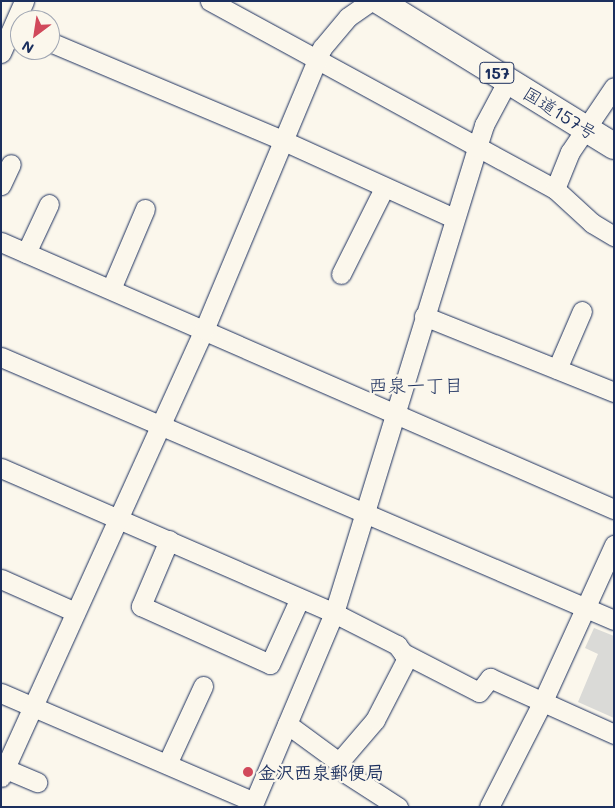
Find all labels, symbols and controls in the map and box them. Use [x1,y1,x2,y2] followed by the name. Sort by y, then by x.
[10,10,60,60] north arrow
[18,37,37,58] text: N
[478,59,516,86] road number: 157
[519,82,601,144] street label: 国道157号
[369,374,463,396] district label: 西泉一丁目
[258,761,384,783] place label: 金沢西泉郵便局
[242,766,254,778] marker: 金沢西泉郵便局

